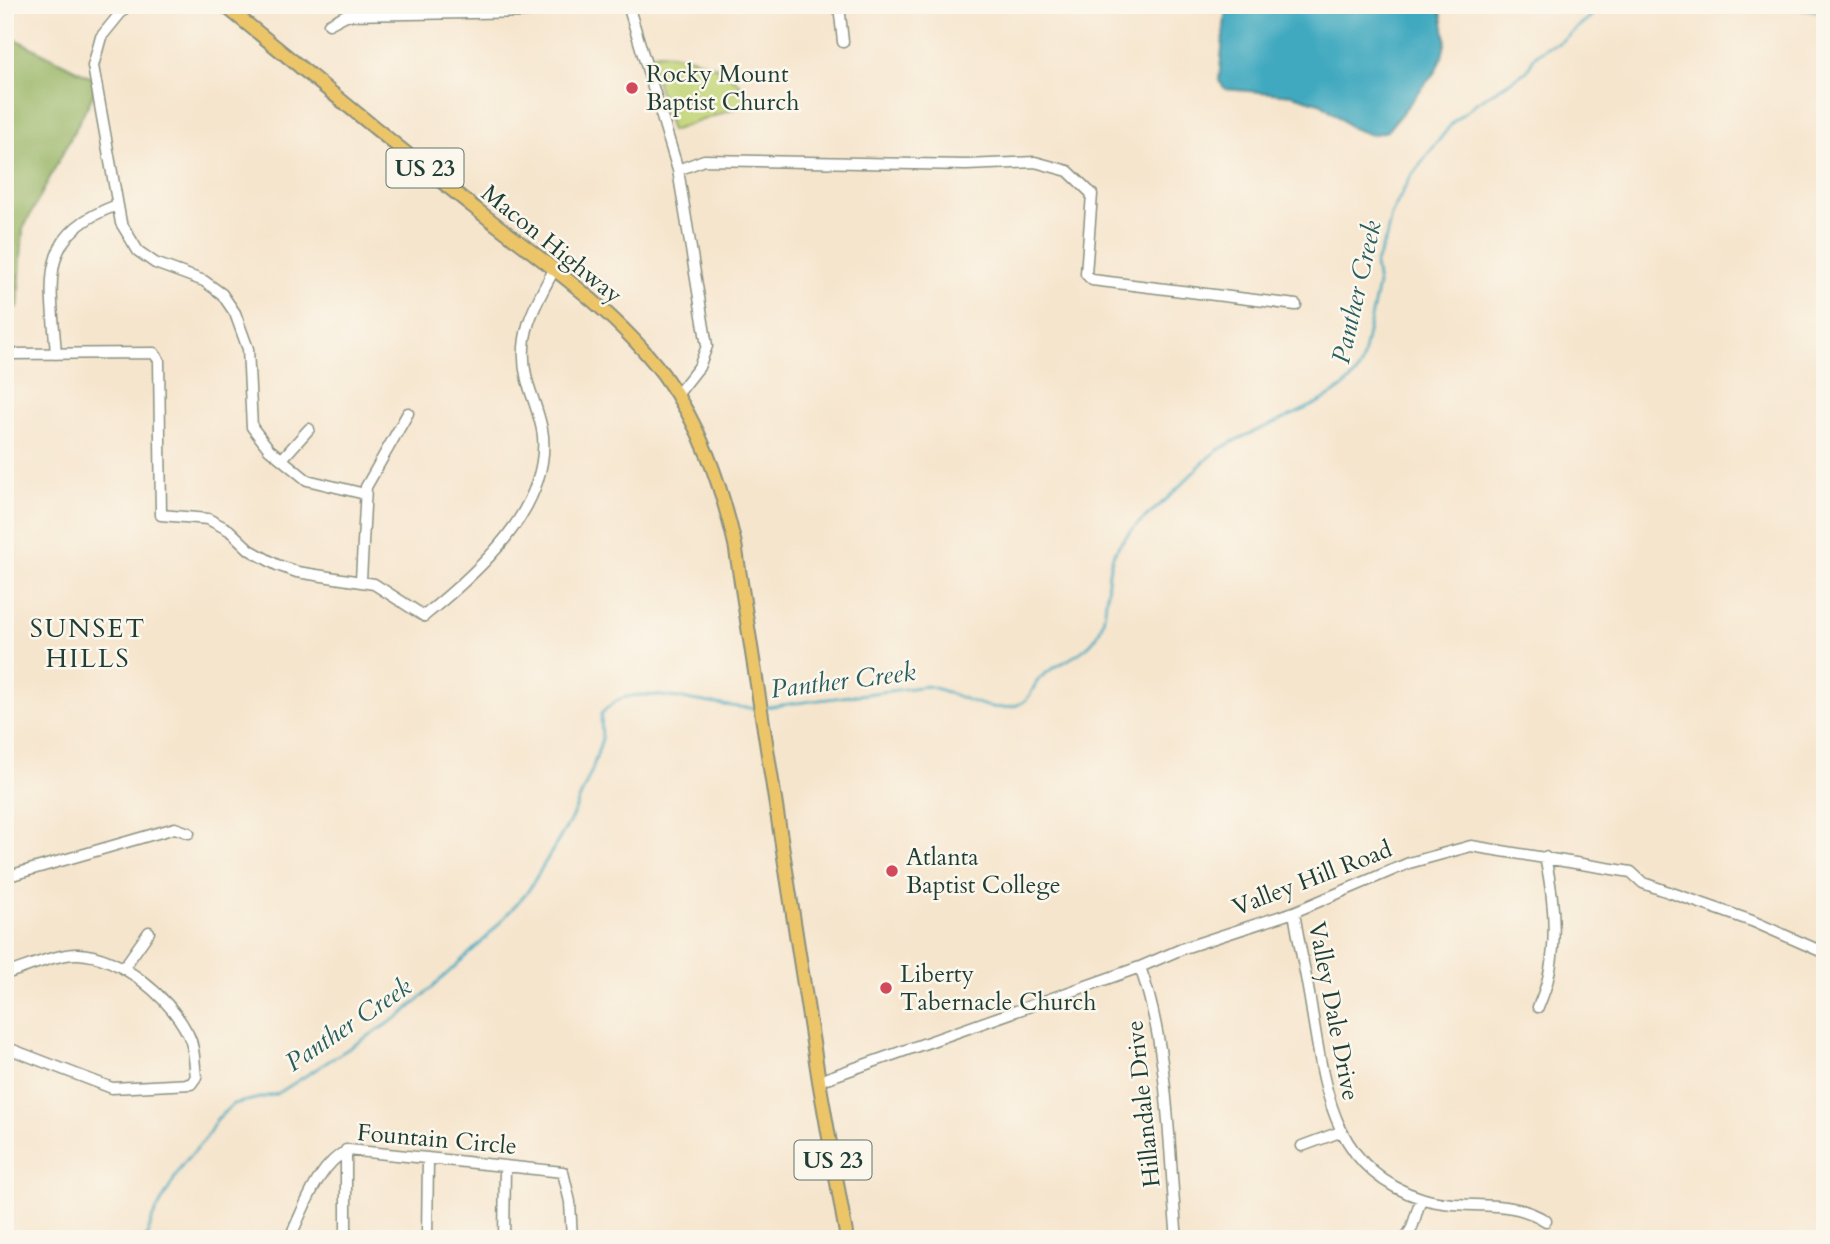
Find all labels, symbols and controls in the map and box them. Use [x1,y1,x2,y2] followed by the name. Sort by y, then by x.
[646,58,799,119] place label: Rocky Mount Baptist Church
[624,80,640,96] marker: Rocky Mount Baptist Church
[386,148,464,188] road number: US 23
[474,177,629,312] street label: Macon Highway
[1323,217,1390,367] water label: Panther Creek
[30,611,146,676] district label: SUNSET HILLS
[769,654,918,707] water label: Panther Creek
[1228,833,1397,924] street label: Valley Hill Road
[906,841,1061,902] place label: Atlanta Baptist College
[884,863,900,879] marker: Atlanta Baptist College
[1300,919,1367,1103] street label: Valley Dale Drive
[900,958,1096,1019] place label: Liberty Tabernacle Church
[278,969,419,1080] water label: Panther Creek
[878,980,894,996] marker: Liberty Tabernacle Church
[1118,1019,1169,1189] street label: Hillandale Drive
[356,1116,518,1163] street label: Fountain Circle
[794,1140,872,1180] road number: US 23

